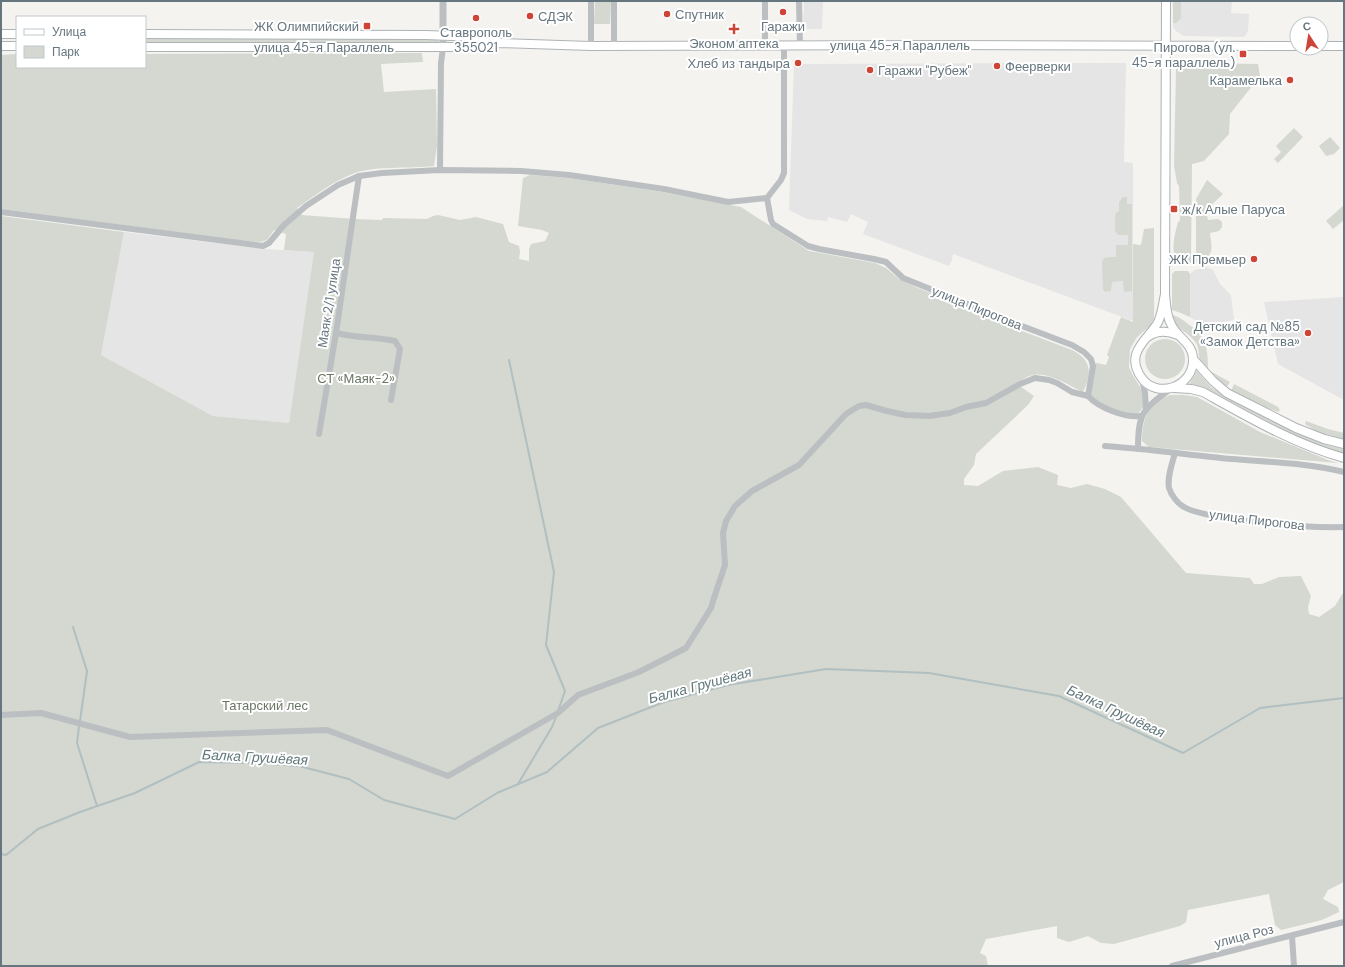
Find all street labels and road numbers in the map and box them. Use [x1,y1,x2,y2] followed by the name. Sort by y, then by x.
[830,37,970,54] street label: улица 45-я Параллель
[254,39,394,56] street label: улица 45-я Параллель
[314,256,345,349] street label: Маяк 2/1 улица
[929,282,1025,334] street label: улица Пирогова
[1208,506,1306,534] street label: улица Пирогова
[1213,920,1275,952] street label: улица Роз

